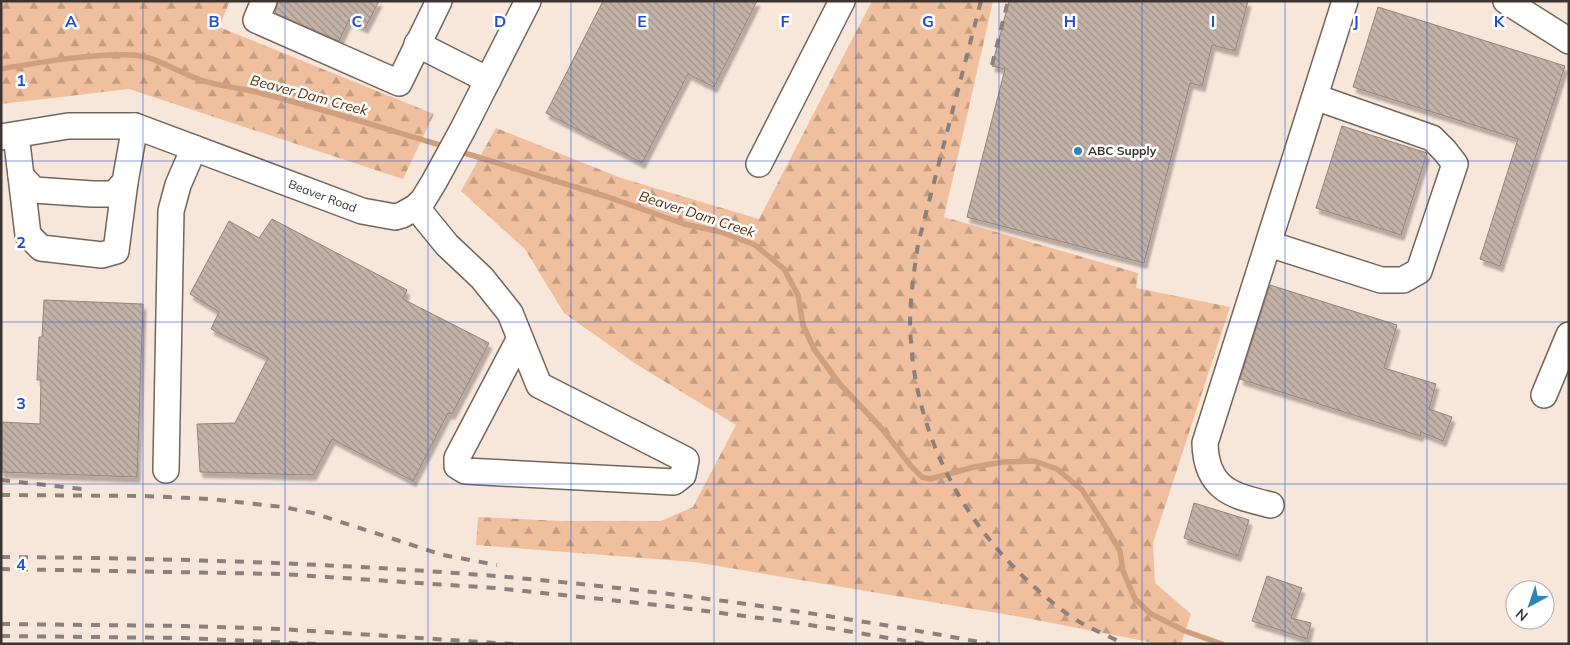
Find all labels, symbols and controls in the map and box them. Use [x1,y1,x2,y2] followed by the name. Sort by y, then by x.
[65,11,77,31] text: A
[208,11,220,31] text: B
[352,11,363,31] text: C
[494,11,506,31] text: D
[637,11,647,31] text: E
[780,11,790,31] text: F
[922,11,934,31] text: G
[1064,11,1076,31] text: H
[1211,11,1215,31] text: I
[1353,11,1359,31] text: J
[1494,11,1506,31] text: K
[16,70,26,90] text: 1
[248,71,371,120] water label: Beaver Dam Creek
[1088,143,1157,158] place label: ABC Supply
[1072,145,1084,157] marker: ABC Supply
[286,176,359,215] street label: Beaver Road
[637,187,758,241] water label: Beaver Dam Creek
[16,232,26,252] text: 2
[16,393,26,413] text: 3
[16,554,26,574] text: 4
[1505,580,1555,630] north arrow
[1512,605,1531,625] text: N

